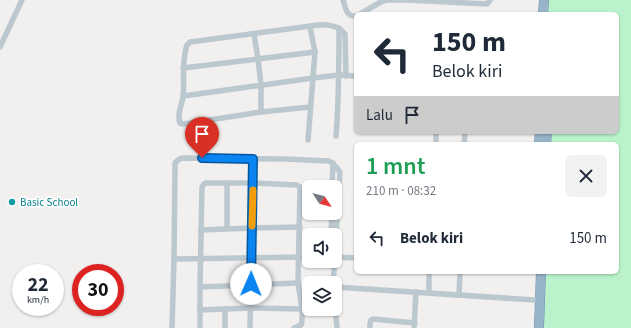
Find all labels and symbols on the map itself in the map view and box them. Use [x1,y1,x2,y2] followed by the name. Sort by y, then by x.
[185,117,219,158] pin
[302,180,342,220] north arrow
[20,195,78,210] place label: Basic School
[7,197,17,207] marker: Basic School
[230,263,272,305] position arrow
[72,264,124,316] speed limit sign: 30

